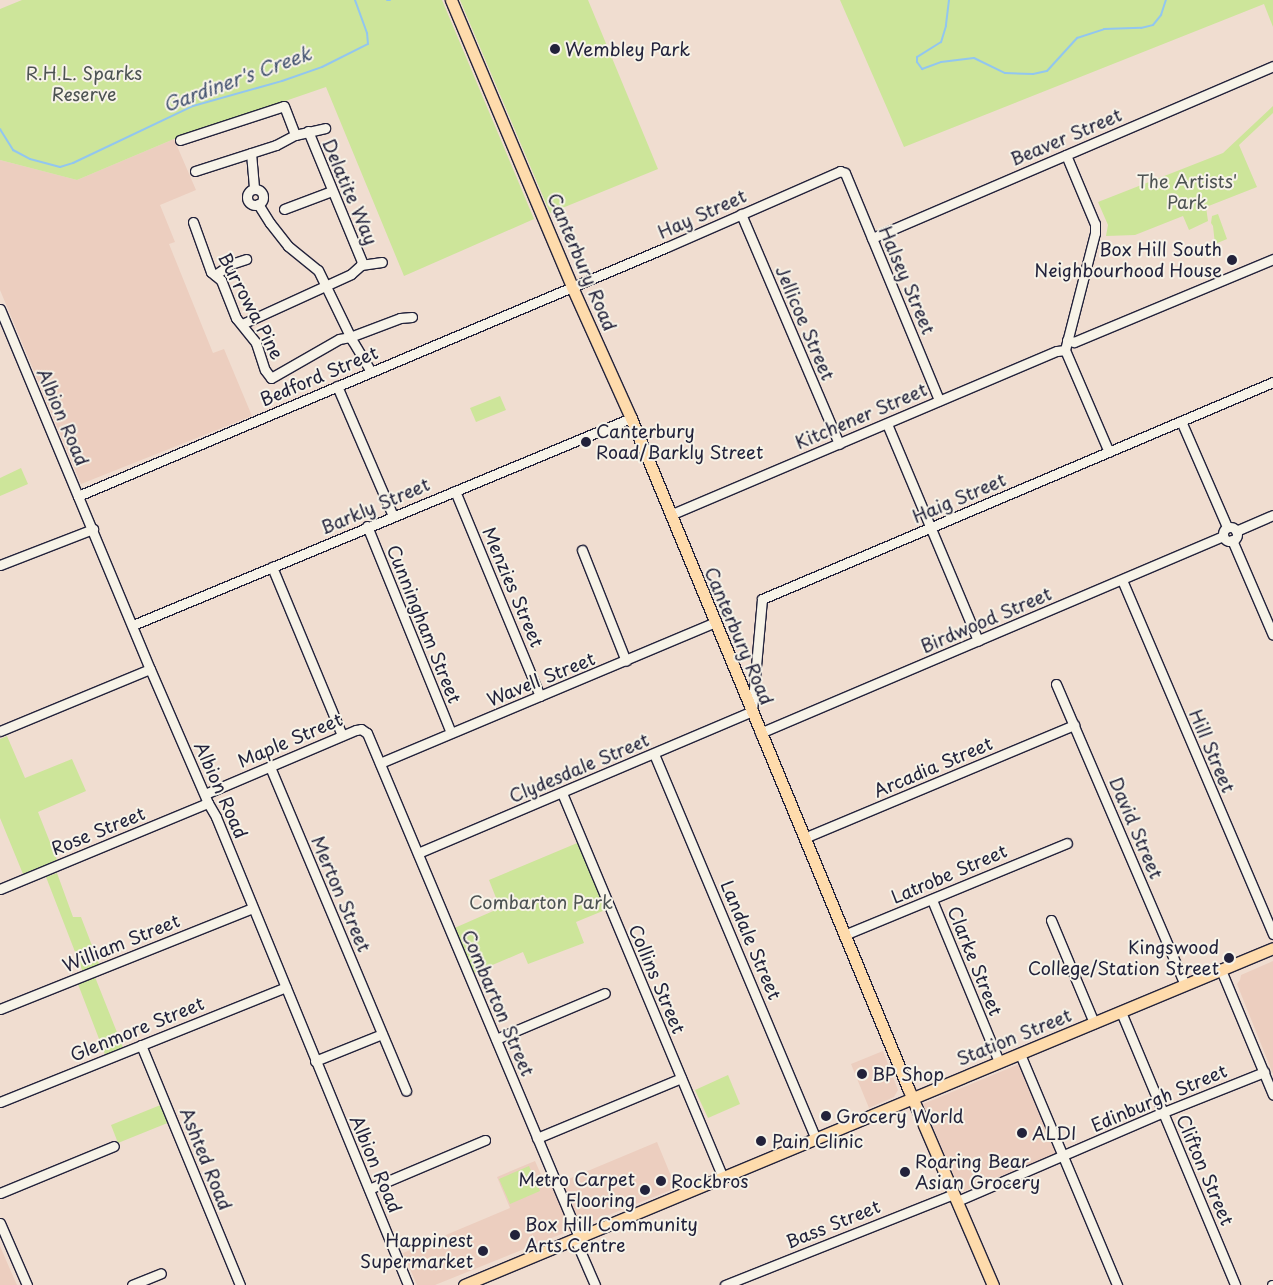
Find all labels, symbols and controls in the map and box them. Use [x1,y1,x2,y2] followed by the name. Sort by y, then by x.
[565,38,692,60] place label: Wembley Park
[159,41,315,117] water label: Gardiner's Creek
[549,43,561,55] marker: Wembley Park
[26,63,142,106] park label: R.H.L. Sparks Reserve
[1007,104,1125,170] street label: Beaver Street
[318,136,382,248] street label: Delatite Way
[1137,171,1237,213] park label: The Artists' Park
[654,185,750,243] street label: Hay Street
[543,190,621,334] street label: Canterbury Road
[874,222,940,338] street label: Halsey Street
[1033,239,1222,282] place label: Box Hill South Neighbourhood House
[214,249,288,363] street label: Burrowa Pine
[1226,254,1238,266] marker: Box Hill South Neighbourhood House
[771,263,839,383] street label: Jellicoe Street
[257,341,381,411] street label: Bedford Street
[33,365,93,469] street label: Albion Road
[791,378,931,454] street label: Kitchener Street
[596,421,764,464] place label: Canterbury Road/Barkly Street
[580,436,592,448] marker: Canterbury Road/Barkly Street
[909,469,1009,527] street label: Haig Street
[317,473,433,539] street label: Barkly Street
[478,523,548,651] street label: Menzies Street
[382,541,466,707] street label: Cunningham Street
[700,564,778,708] street label: Canterbury Road
[917,583,1055,657] street label: Birdwood Street
[483,647,599,711] street label: Wavell Street
[1185,706,1239,796] street label: Hill Street
[234,708,346,772] street label: Maple Street
[505,728,653,808] street label: Clydesdale Street
[870,732,996,802] street label: Arcadia Street
[190,738,252,842] street label: Albion Road
[1105,773,1167,883] street label: David Street
[48,802,148,860] street label: Rose Street
[307,833,375,955] street label: Merton Street
[887,840,1011,908] street label: Latrobe Street
[716,877,786,1003] street label: Landale Street
[469,891,613,913] park label: Combarton Park
[943,903,1007,1019] street label: Clarke Street
[59,910,183,976] street label: William Street
[624,921,690,1037] street label: Collins Street
[457,926,539,1080] street label: Combarton Street
[1028,937,1219,980] place label: Kingswood College/Station Street
[1223,952,1235,964] marker: Kingswood College/Station Street
[67,992,207,1066] street label: Glenmore Street
[954,1004,1074,1070] street label: Station Street
[1088,1060,1230,1136] street label: Edinburgh Street
[872,1063,944,1085] place label: BP Shop
[856,1068,868,1080] marker: BP Shop
[175,1104,237,1214] street label: Ashted Road
[836,1105,963,1127] place label: Grocery World
[820,1110,832,1122] marker: Grocery World
[1172,1111,1238,1229] street label: Clifton Street
[346,1112,406,1216] street label: Albion Road
[1032,1122,1077,1144] place label: ALDI
[1016,1127,1028,1139] marker: ALDI
[772,1130,863,1152] place label: Pain Clinic
[754,1134,768,1148] marker: Pain Clinic
[915,1151,1039,1194] place label: Roaring Bear Asian Grocery
[899,1166,911,1178] marker: Roaring Bear Asian Grocery
[518,1169,635,1212] place label: Metro Carpet Flooring
[671,1170,748,1192] place label: Rockbros
[655,1175,667,1187] marker: Rockbros
[639,1184,651,1196] marker: Metro Carpet Flooring
[782,1195,884,1253] street label: Bass Street
[525,1214,698,1256] place label: Box Hill Community Arts Centre
[509,1229,521,1241] marker: Box Hill Community Arts Centre
[360,1230,473,1272] place label: Happinest Supermarket
[477,1245,489,1257] marker: Happinest Supermarket

